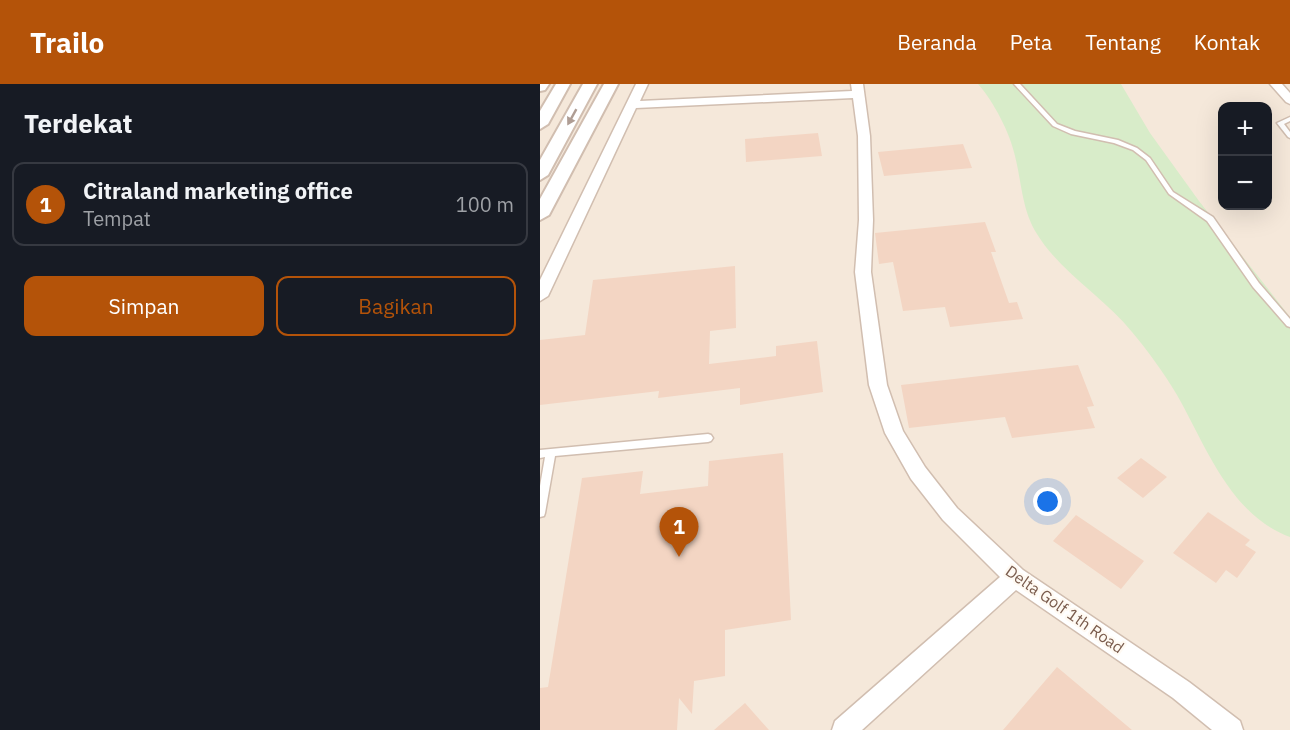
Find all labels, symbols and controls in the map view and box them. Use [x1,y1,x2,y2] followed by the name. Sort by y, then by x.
[30,24,104,61] text: Trailo
[897,28,977,56] text: Beranda
[1010,28,1052,56] text: Peta
[1085,28,1161,56] text: Tentang
[1194,28,1260,56] text: Kontak
[1218,102,1272,210] map controls
[1218,102,1272,156] button: +
[24,106,133,140] text: Terdekat
[567,109,577,126] one-way arrow
[1218,156,1272,210] button: −
[83,176,353,205] text: Citraland marketing office
[40,191,52,218] text: 1
[456,191,514,218] text: 100 m
[83,205,151,232] text: Tempat
[24,276,264,336] button: Simpan
[276,276,516,336] button: Bagikan
[1033,487,1062,516] your location
[660,508,698,557] pin: 1
[1002,561,1128,657] street label: Delta Golf 1th Road

